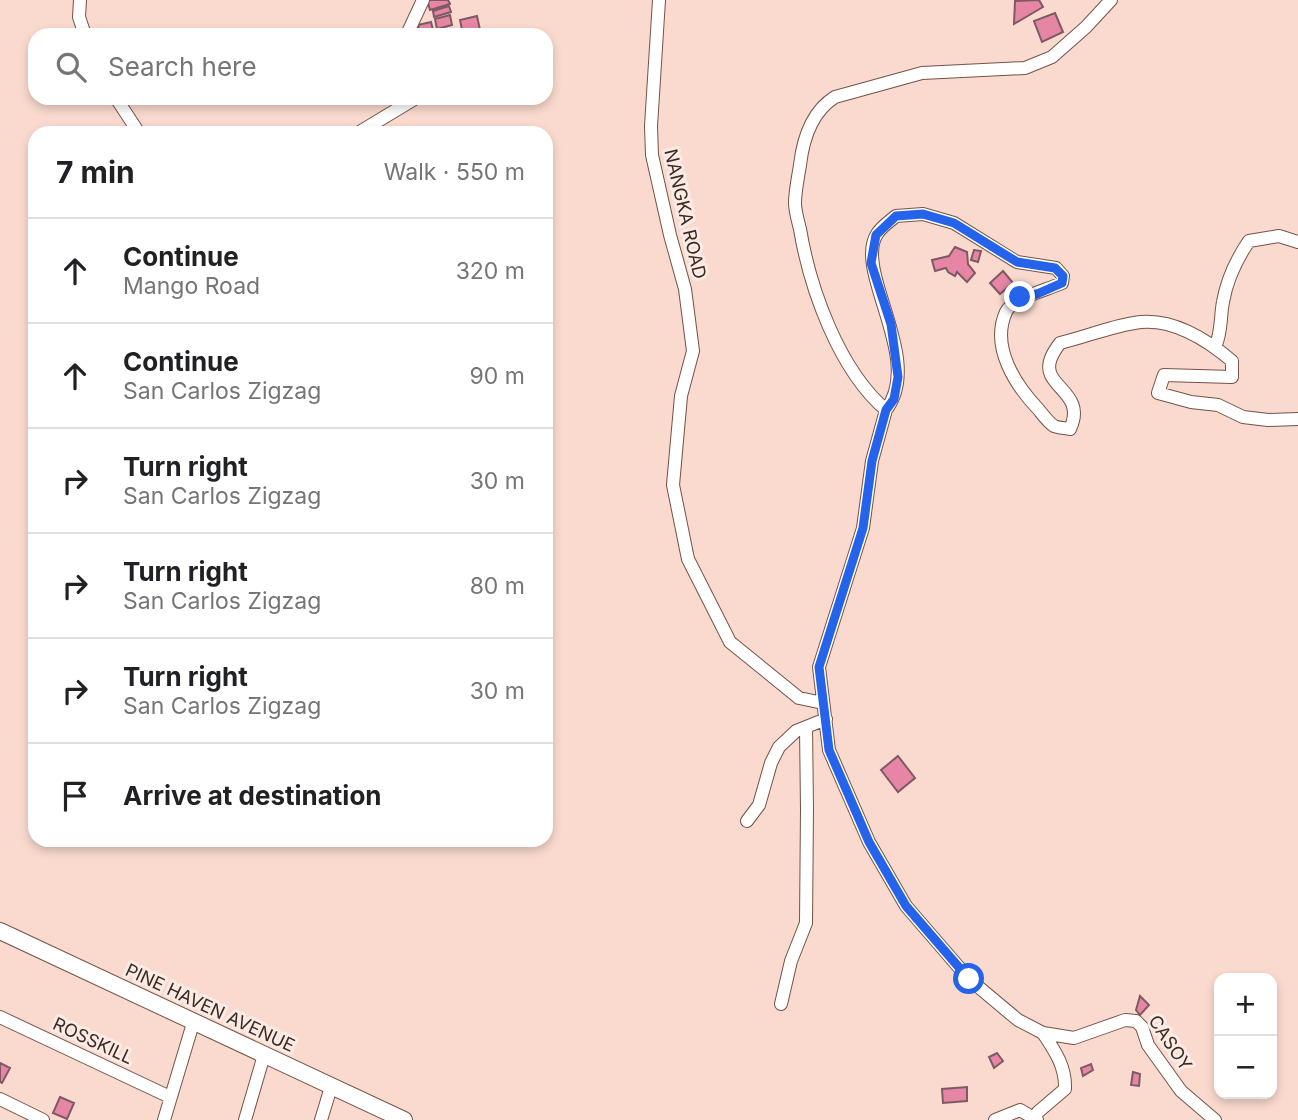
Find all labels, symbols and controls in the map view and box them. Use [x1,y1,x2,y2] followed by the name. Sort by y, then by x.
[28,28,553,105] search box
[52,48,90,86] icon: search
[108,51,257,82] text: Search here
[660,147,711,281] street label: NANGKA ROAD
[56,154,135,190] text: 7 min
[384,158,525,186] text: Walk · 550 m
[123,241,239,272] text: Continue
[56,252,94,290] icon: ahead
[456,257,525,285] text: 320 m
[123,272,260,300] text: Mango Road
[1004,281,1035,312] route end
[123,346,239,377] text: Continue
[56,357,94,395] icon: ahead
[470,362,525,390] text: 90 m
[123,377,321,405] text: San Carlos Zigzag
[123,451,248,482] text: Turn right
[56,462,94,500] icon: right
[470,467,525,495] text: 30 m
[123,482,321,510] text: San Carlos Zigzag
[123,556,248,587] text: Turn right
[56,567,94,605] icon: right
[470,572,525,600] text: 80 m
[123,587,321,615] text: San Carlos Zigzag
[123,661,248,692] text: Turn right
[56,672,94,710] icon: right
[470,677,525,705] text: 30 m
[123,692,321,720] text: San Carlos Zigzag
[56,777,94,815] icon: arrive
[123,780,382,811] text: Arrive at destination
[122,959,298,1056] street label: PINE HAVEN AVENUE
[953,963,984,994] route start
[1214,973,1277,1099] map controls
[1214,973,1277,1036] button: +
[1144,1011,1196,1074] street label: CASOY
[50,1013,136,1068] street label: ROSSKILL
[1214,1036,1277,1099] button: −

